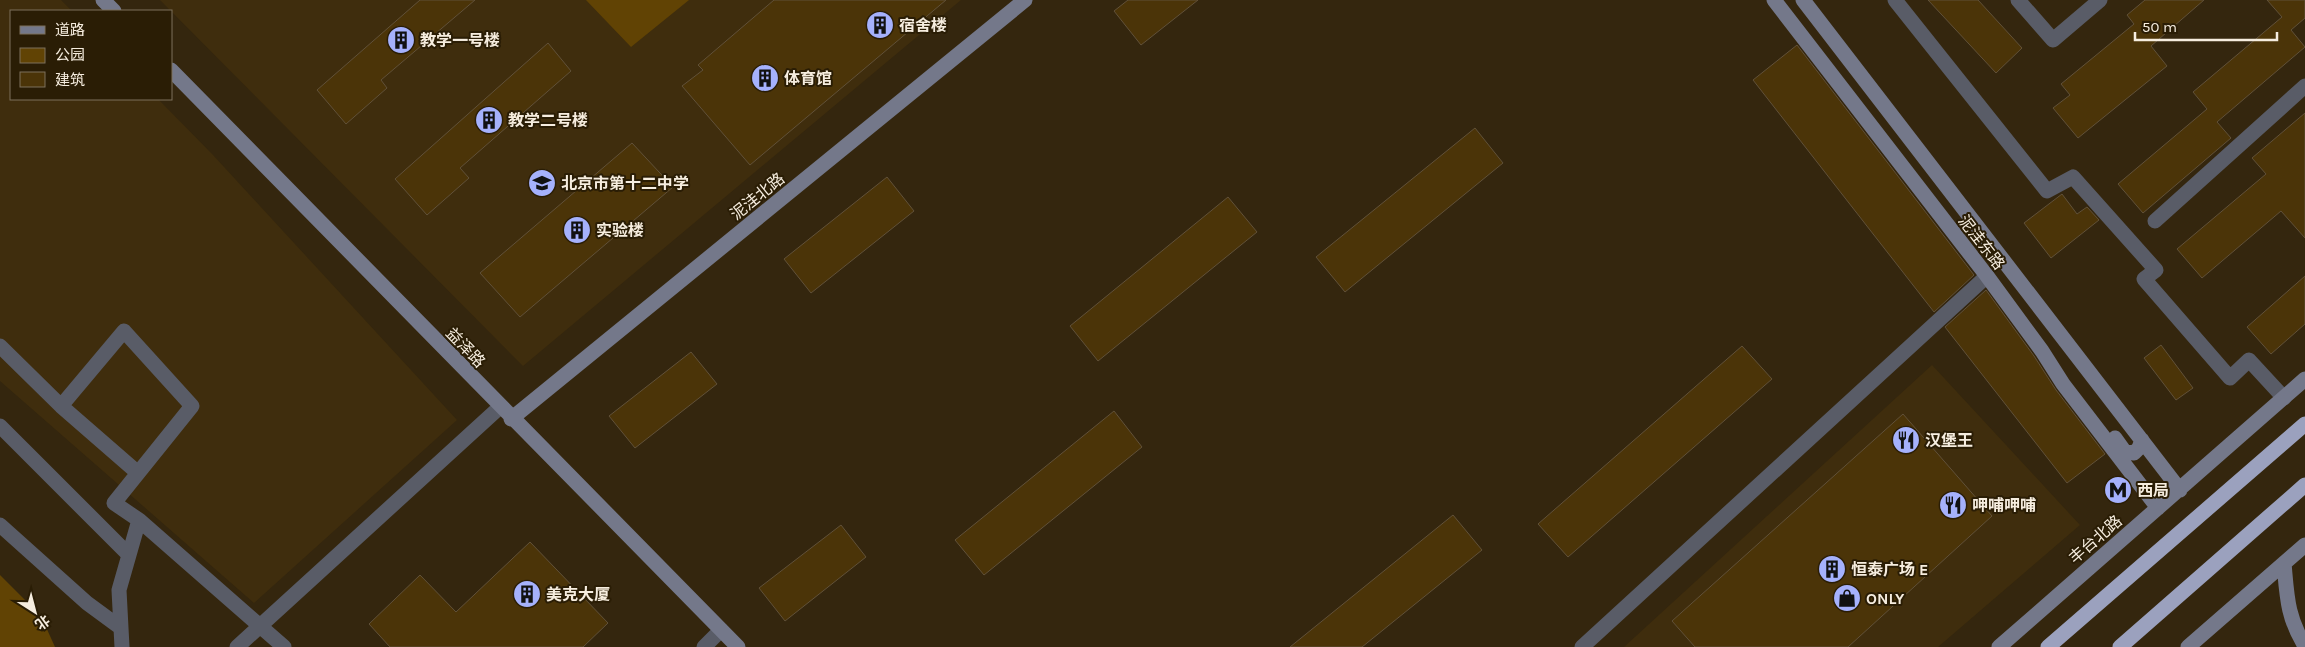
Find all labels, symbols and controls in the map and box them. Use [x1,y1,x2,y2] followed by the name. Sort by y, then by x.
[10,10,172,100] legend
[865,10,895,40] building icon: 宿舍楼
[2135,10,2278,42] scale bar
[899,16,947,35] place label: 宿舍楼
[2142,18,2177,36] text: 50 m
[55,21,85,39] text: 道路
[386,25,416,55] building icon: 教学一号楼
[420,31,500,50] place label: 教学一号楼
[55,46,85,64] text: 公园
[750,63,780,93] building icon: 体育馆
[784,69,832,88] place label: 体育馆
[55,71,85,89] text: 建筑
[474,105,504,135] building icon: 教学二号楼
[508,111,588,130] place label: 教学二号楼
[527,168,557,198] school or university icon: 北京市第十二中学
[726,169,788,224] street label: 泥洼北路
[561,174,689,193] place label: 北京市第十二中学
[1954,211,2009,273] street label: 泥洼东路
[562,215,592,245] building icon: 实验楼
[596,221,644,240] place label: 实验楼
[442,323,489,371] street label: 益泽路
[1891,425,1921,455] restaurant icon: 汉堡王
[1925,431,1973,450] place label: 汉堡王
[2103,475,2133,505] metro station icon: 西局
[2137,481,2169,500] place label: 西局
[1938,490,1968,520] restaurant icon: 呷哺呷哺
[1972,496,2036,515] place label: 呷哺呷哺
[2065,511,2126,568] street label: 丰台北路
[1817,554,1847,584] building icon: 恒泰广场 E
[1851,560,1928,579] place label: 恒泰广场 E
[512,579,542,609] building icon: 美克大厦
[1832,583,1862,613] shop icon: ONLY
[546,585,610,604] place label: 美克大厦
[10,587,60,637] north arrow
[1866,589,1905,608] place label: ONLY
[32,611,53,633] text: 北

